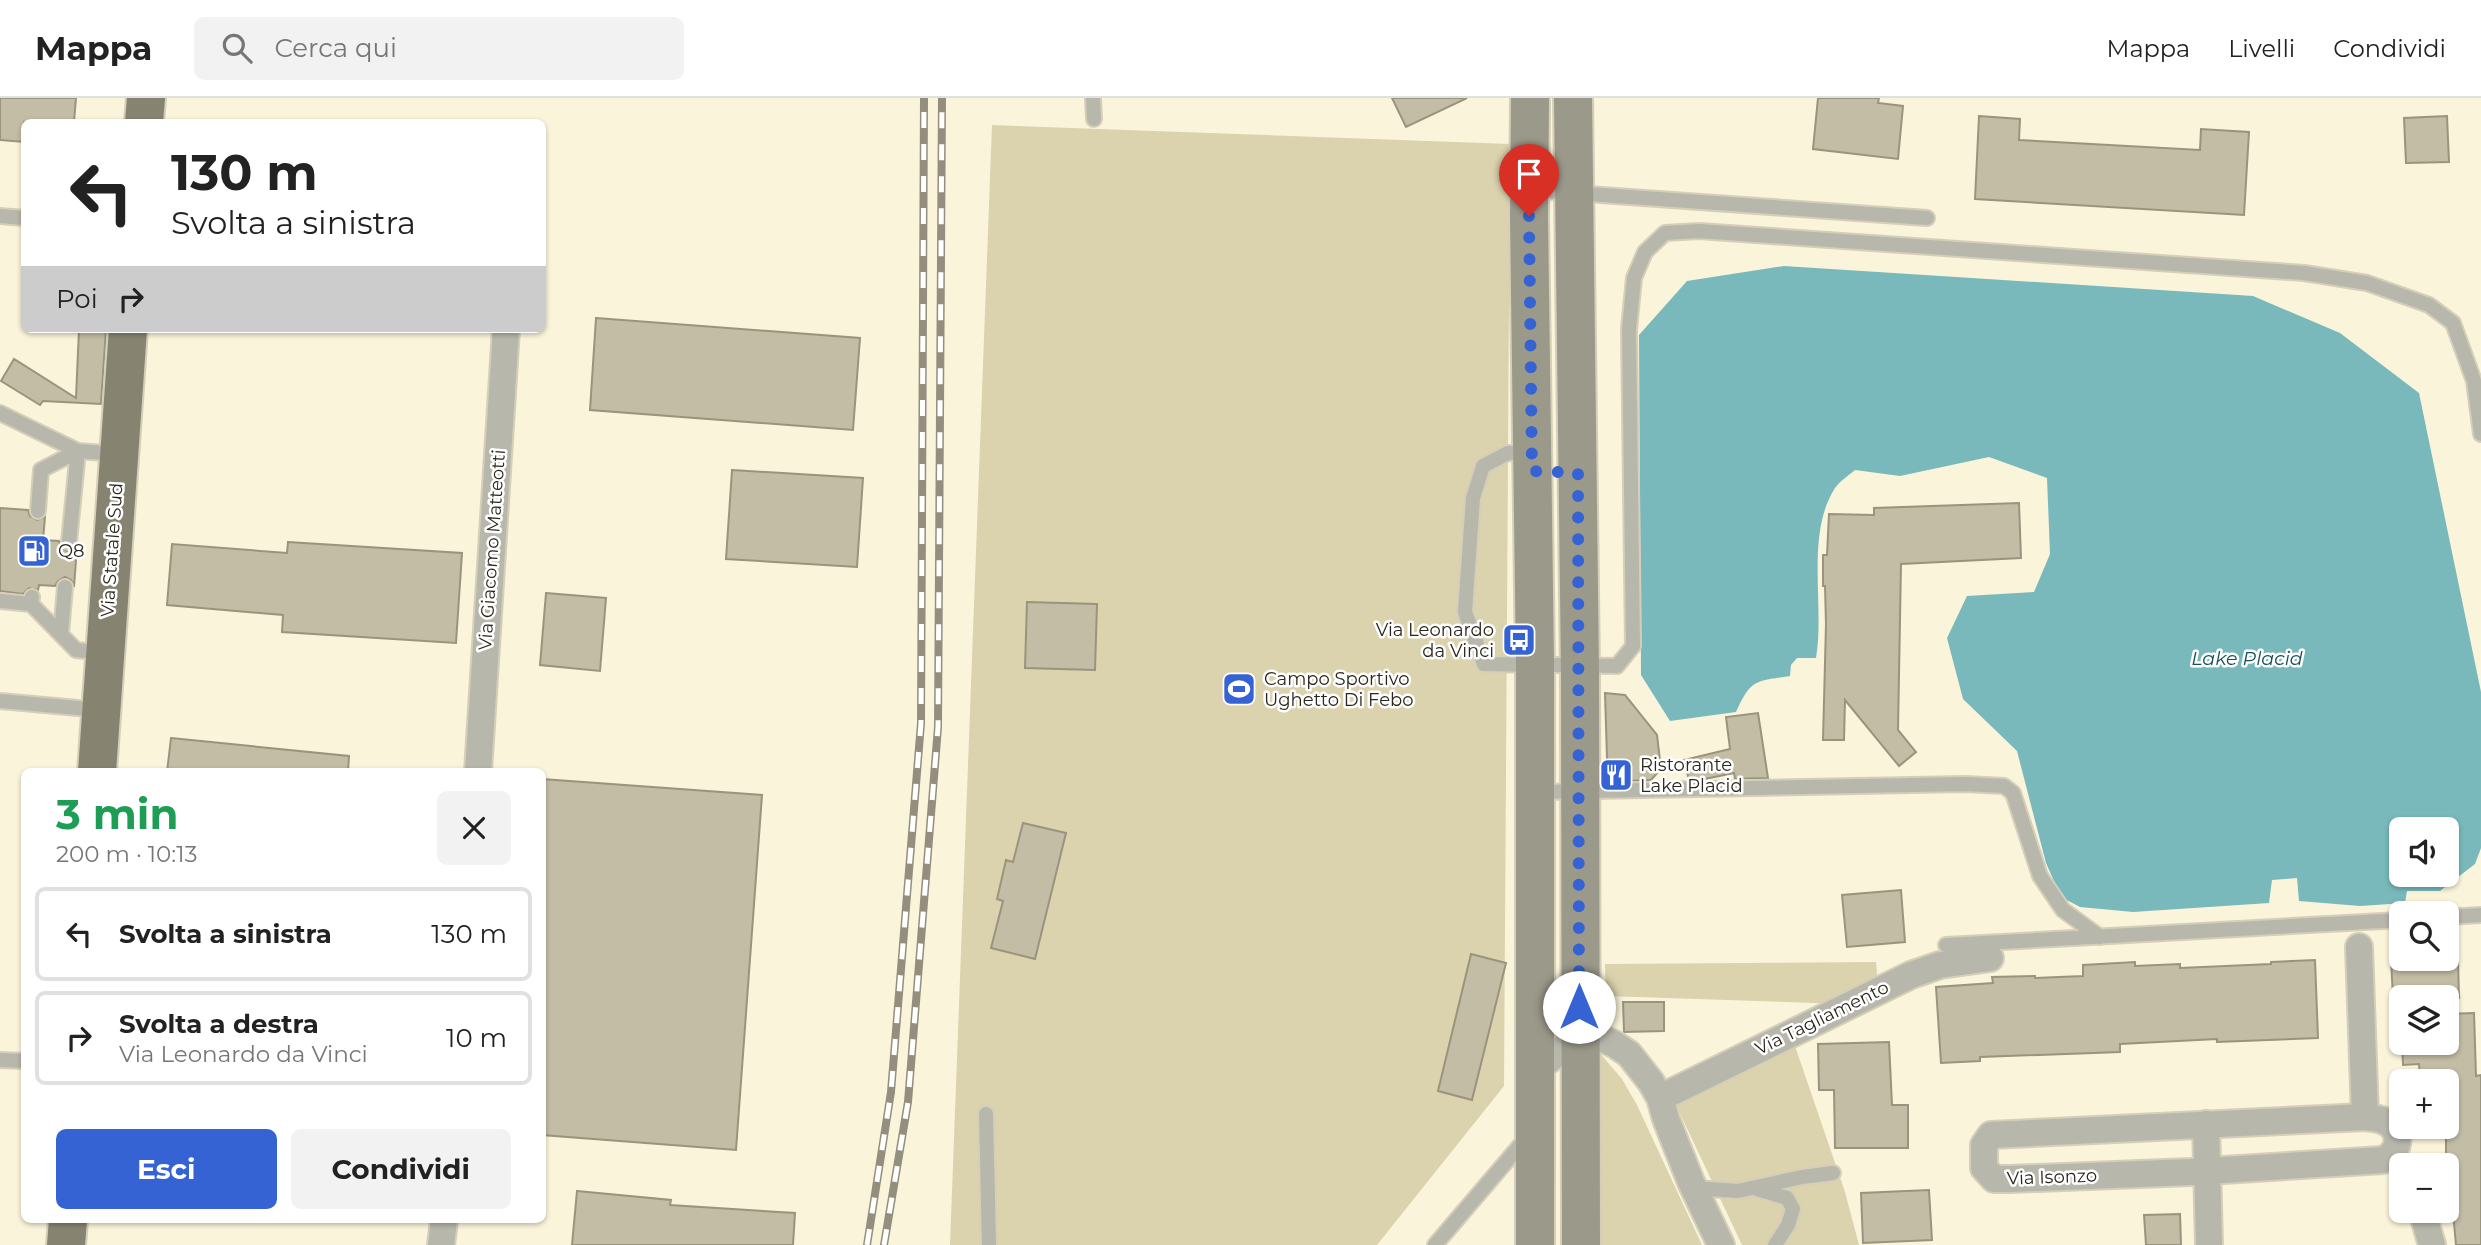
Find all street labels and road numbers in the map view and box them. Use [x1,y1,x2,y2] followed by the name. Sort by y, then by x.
[474,449,510,651] street label: Via Giacomo Matteotti
[96,482,128,618] street label: Via Statale Sud
[1752,976,1892,1060] street label: Via Tagliamento
[2006,1164,2098,1190] street label: Via Isonzo

